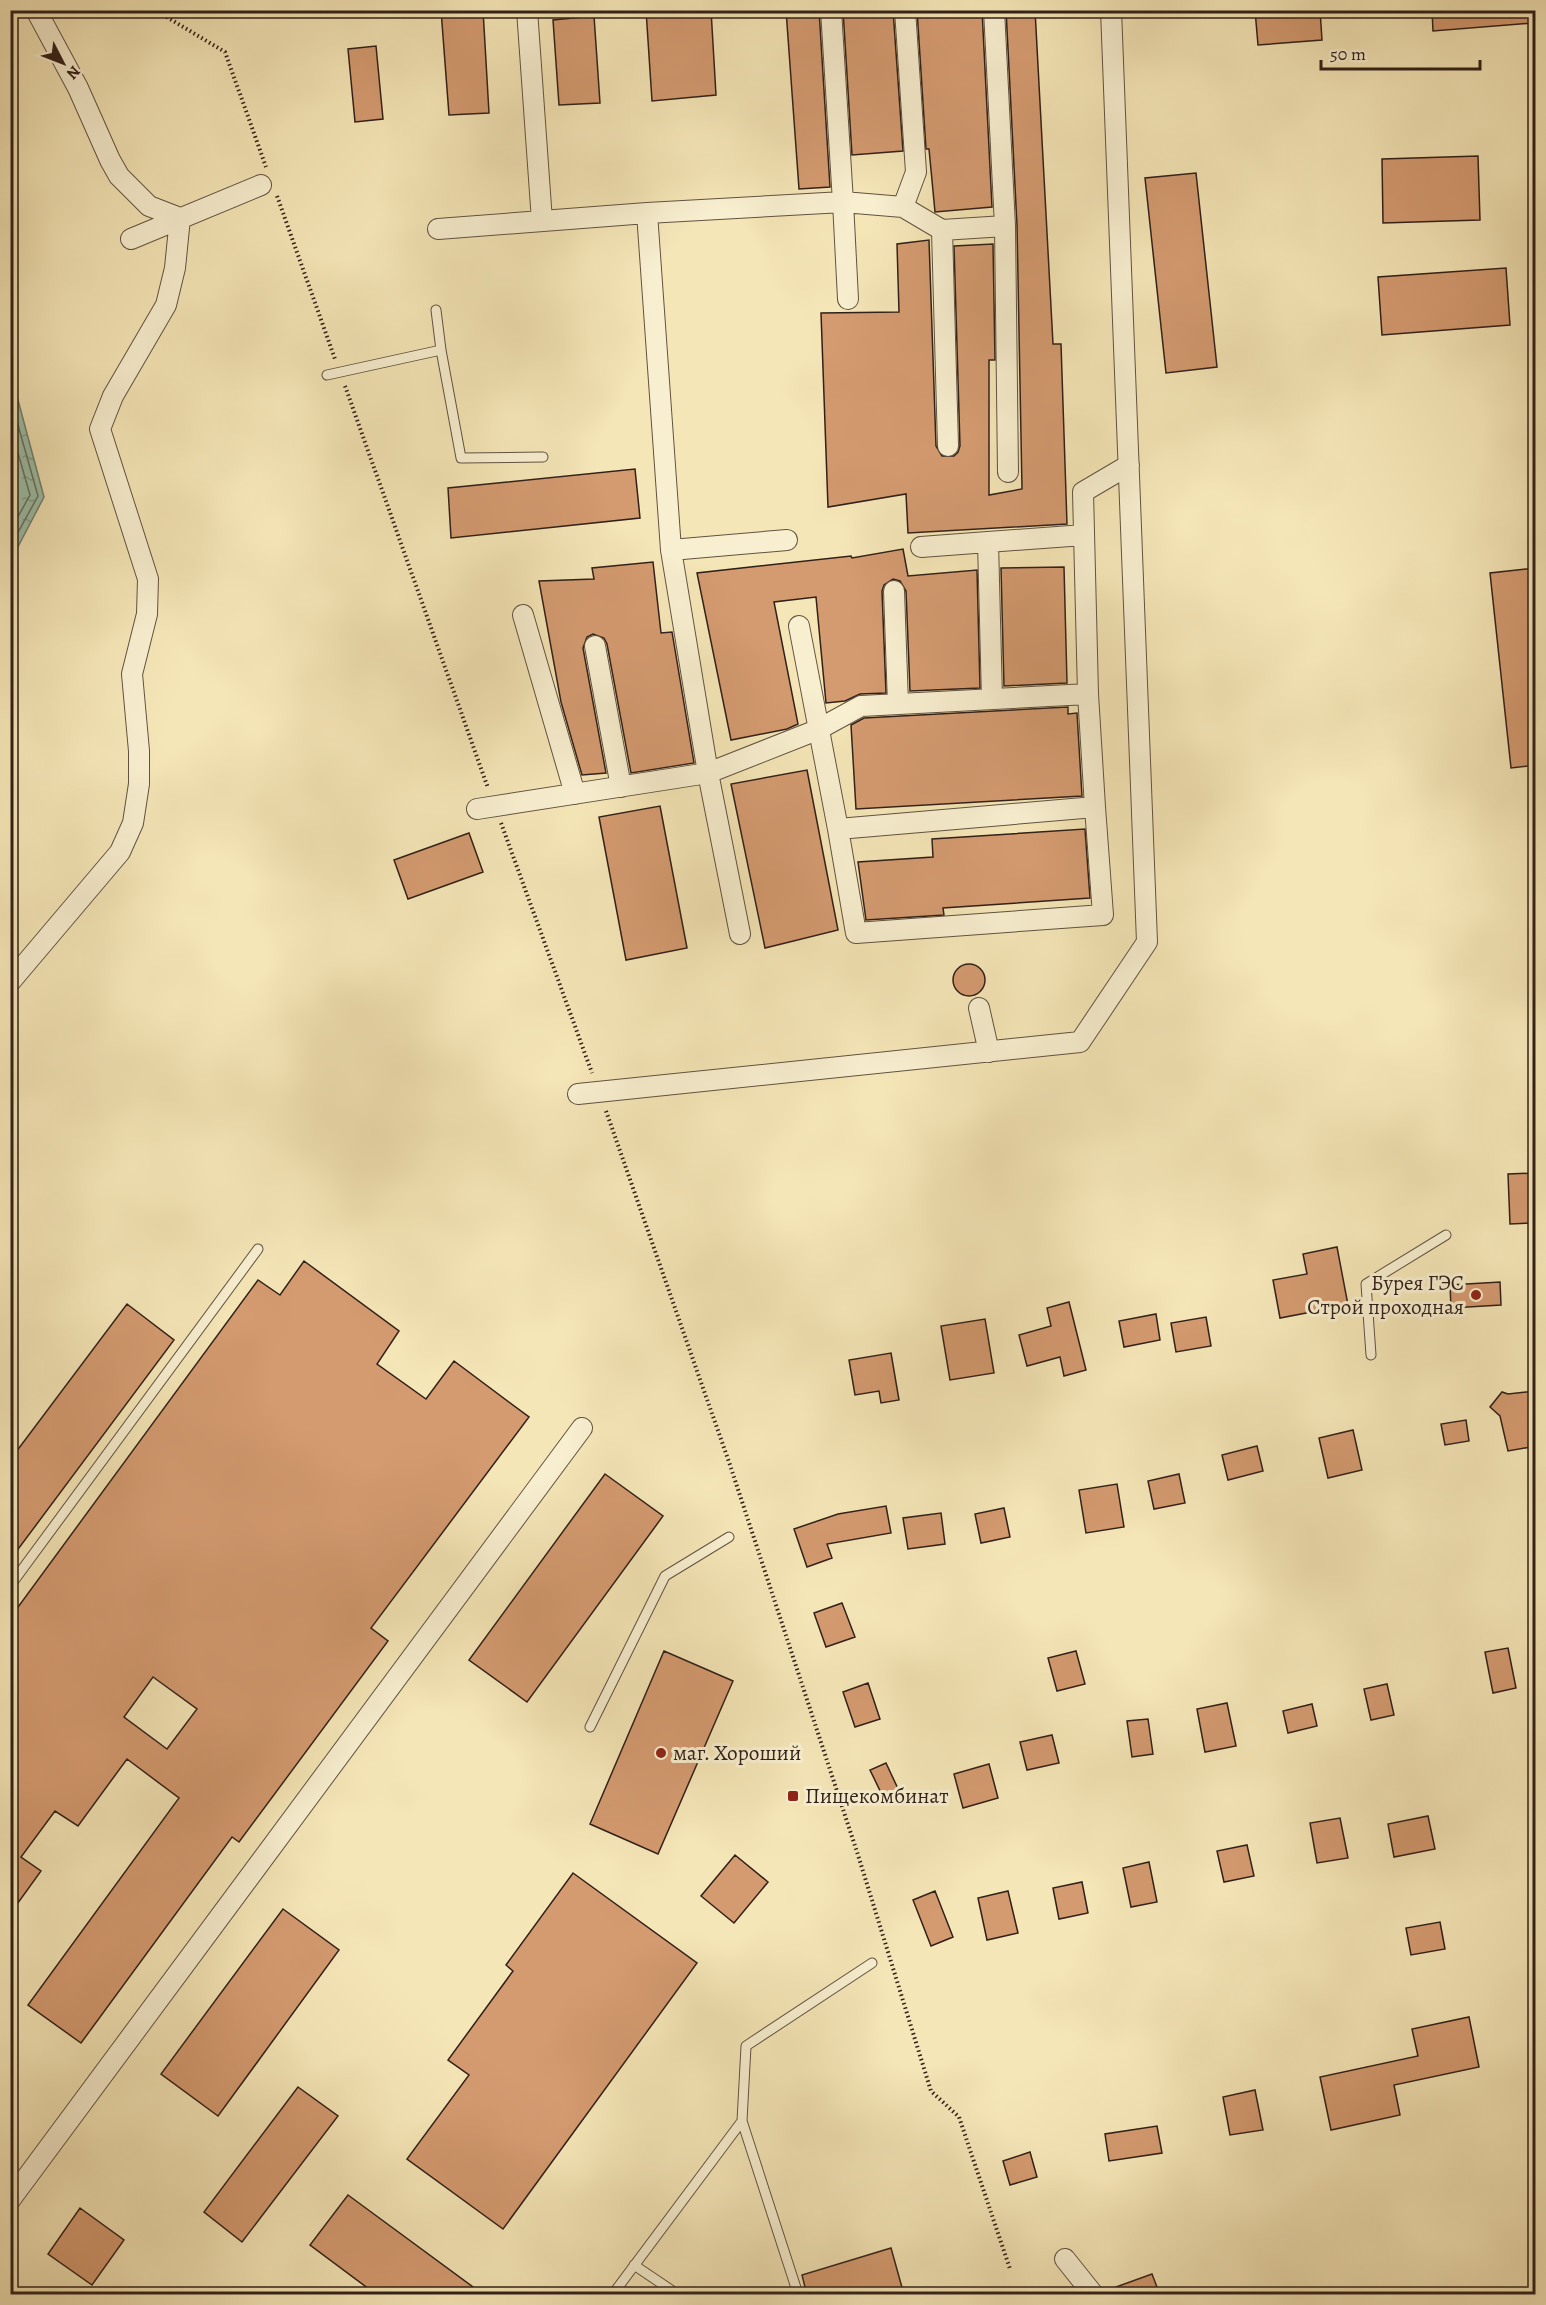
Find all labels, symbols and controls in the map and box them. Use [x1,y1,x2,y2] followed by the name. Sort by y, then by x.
[33,33,93,93] north arrow
[1321,33,1480,71] scale bar
[1330,42,1366,66] text: 50 m
[61,61,85,84] text: N
[1307,1269,1464,1321] place label: Бурея ГЭС Строй проходная
[1469,1288,1483,1302] marker: Бурея ГЭС Строй проходная
[673,1739,801,1767] place label: маг. Хороший
[654,1746,668,1760] marker: маг. Хороший
[805,1782,949,1810] place label: Пищекомбинат
[786,1789,800,1803] marker: Пищекомбинат

